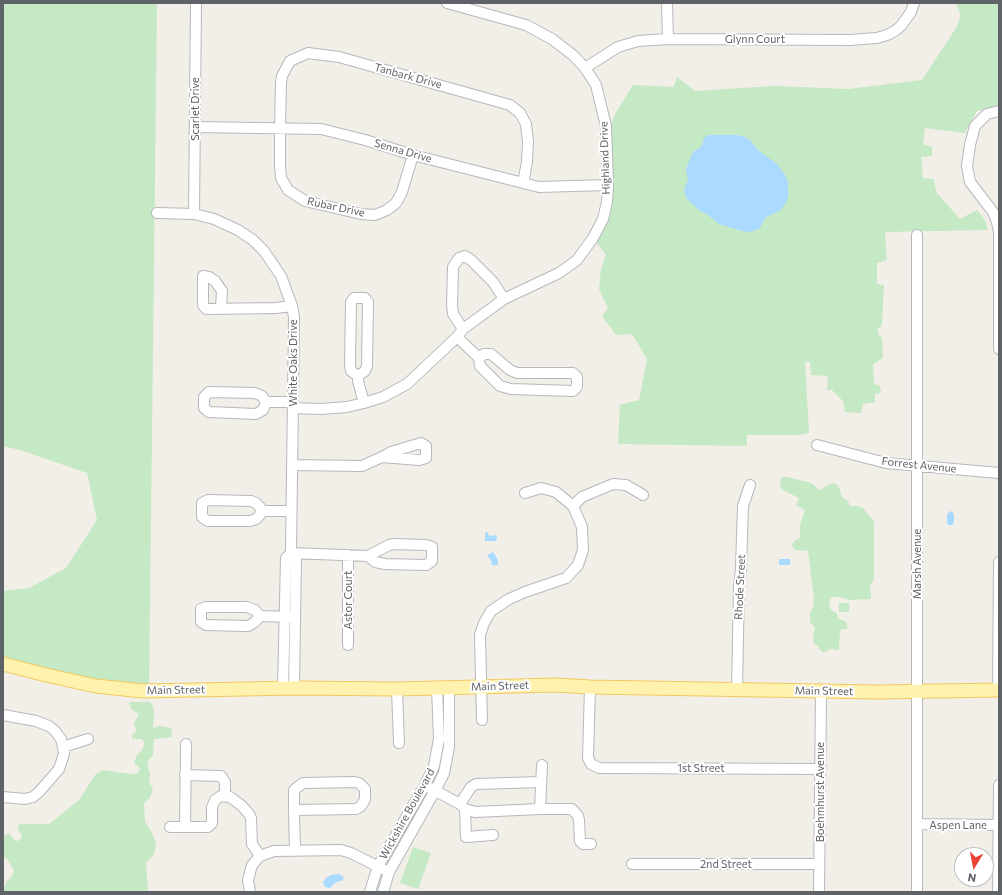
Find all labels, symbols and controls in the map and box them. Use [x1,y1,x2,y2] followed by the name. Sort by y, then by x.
[725,32,785,46] street label: Glynn Court
[373,61,443,91] street label: Tanbark Drive
[188,77,202,141] street label: Scarlet Drive
[597,121,613,195] street label: Highland Drive
[373,136,433,166] street label: Senna Drive
[306,194,366,220] street label: Rubar Drive
[286,319,300,407] street label: White Oaks Drive
[881,455,957,475] street label: Forrest Avenue
[910,529,924,599] street label: Marsh Avenue
[732,554,748,620] street label: Rhode Street
[341,570,355,630] street label: Astor Court
[471,678,529,694] street label: Main Street
[147,683,205,697] street label: Main Street
[795,684,853,698] street label: Main Street
[813,742,827,842] street label: Boehmhurst Avenue
[677,761,725,775] street label: 1st Street
[377,766,437,862] street label: Wickshire Boulevard
[929,818,987,832] street label: Aspen Lane
[954,847,994,887] north arrow
[700,857,752,871] street label: 2nd Street
[967,871,977,885] text: N

